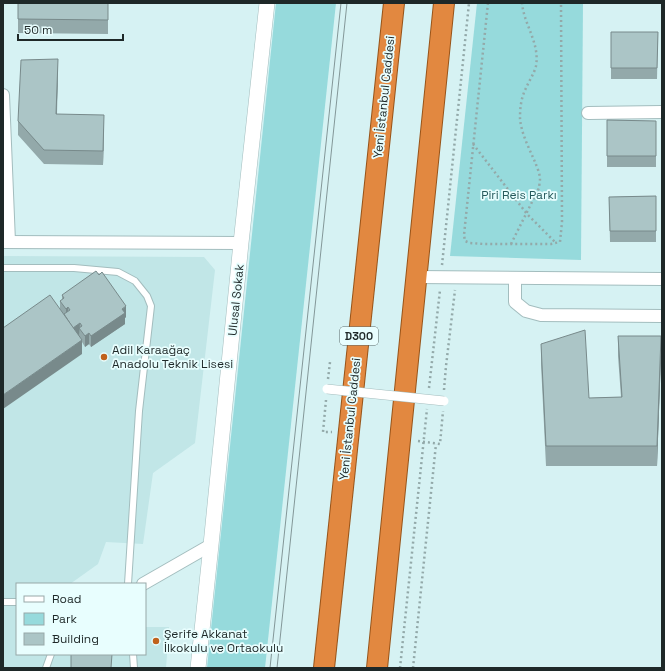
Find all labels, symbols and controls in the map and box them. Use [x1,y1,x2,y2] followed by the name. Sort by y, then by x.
[18,16,123,42] scale bar
[24,22,52,38] text: 50 m
[370,35,398,159] street label: Yeni İstanbul Caddesi
[481,187,557,203] park label: Piri Reis Parkı
[224,263,248,337] street label: Ulusal Sokak
[340,327,378,345] road number: D300
[112,342,233,372] place label: Adil Karaağaç Anadolu Teknik Lisesi
[99,352,109,362] marker: Adil Karaağaç Anadolu Teknik Lisesi
[336,357,364,481] street label: Yeni İstanbul Caddesi
[16,583,146,655] legend
[52,591,81,607] text: Road
[52,611,77,627] text: Park
[164,626,283,656] place label: Şerife Akkanat İlkokulu ve Ortaokulu
[52,631,99,647] text: Building
[151,636,161,646] marker: Şerife Akkanat İlkokulu ve Ortaokulu

